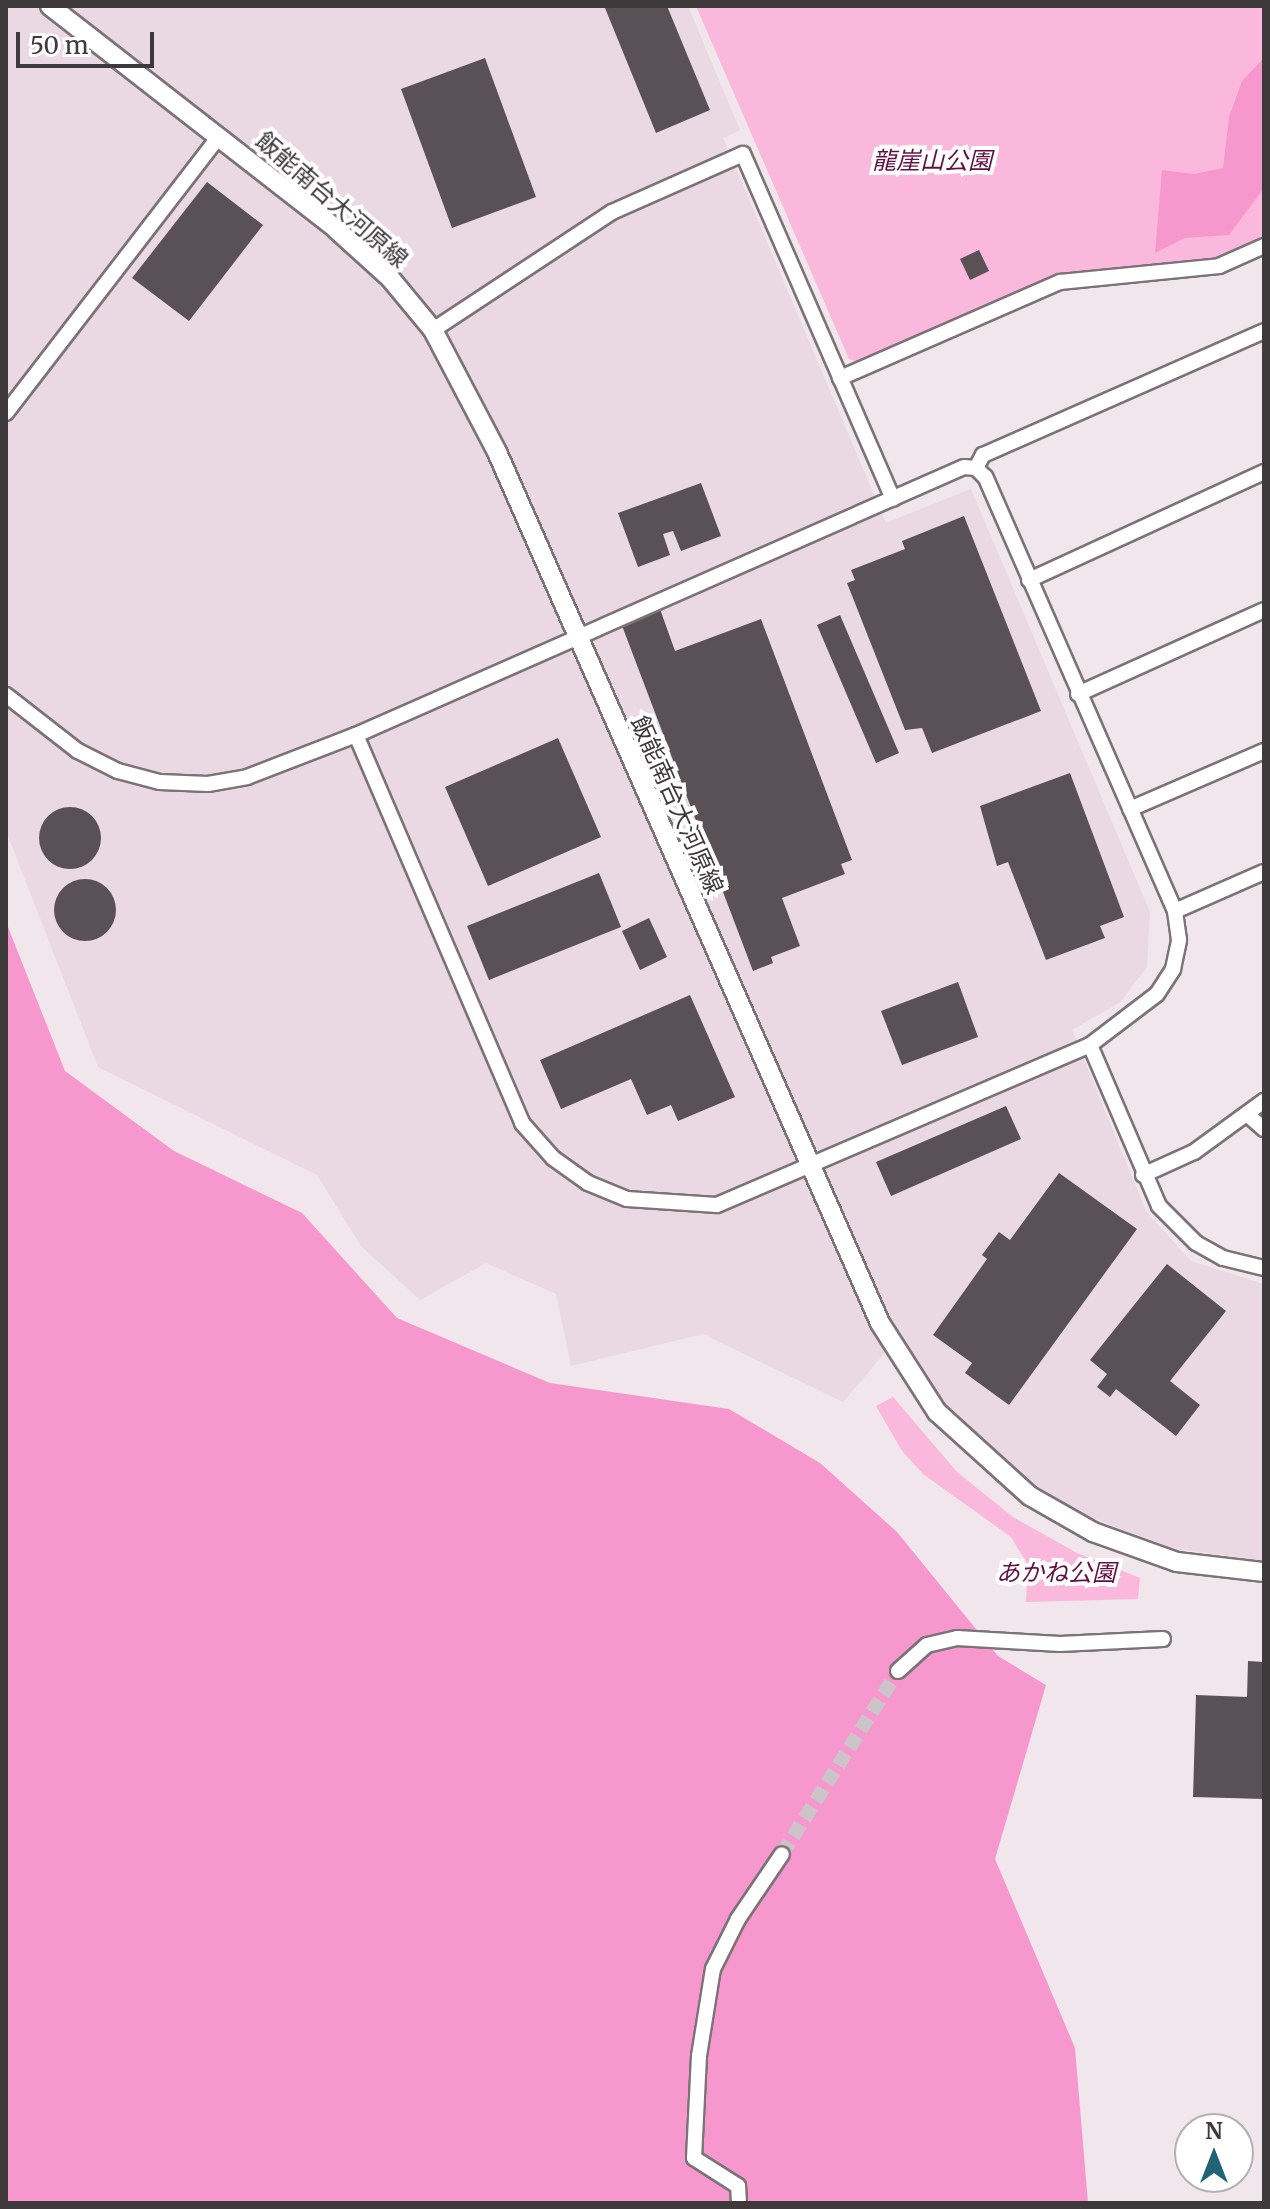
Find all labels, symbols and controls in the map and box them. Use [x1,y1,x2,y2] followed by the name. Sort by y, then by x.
[20,16,158,66] scale bar
[30,30,89,61] text: 50 m
[250,126,414,274] street label: 飯能南台大河原線
[872,147,992,175] park label: 龍崖山公園
[625,711,729,899] street label: 飯能南台大河原線
[996,1559,1116,1587] park label: あかね公園
[1174,2113,1254,2193] north arrow
[1205,2117,1223,2145] text: N

